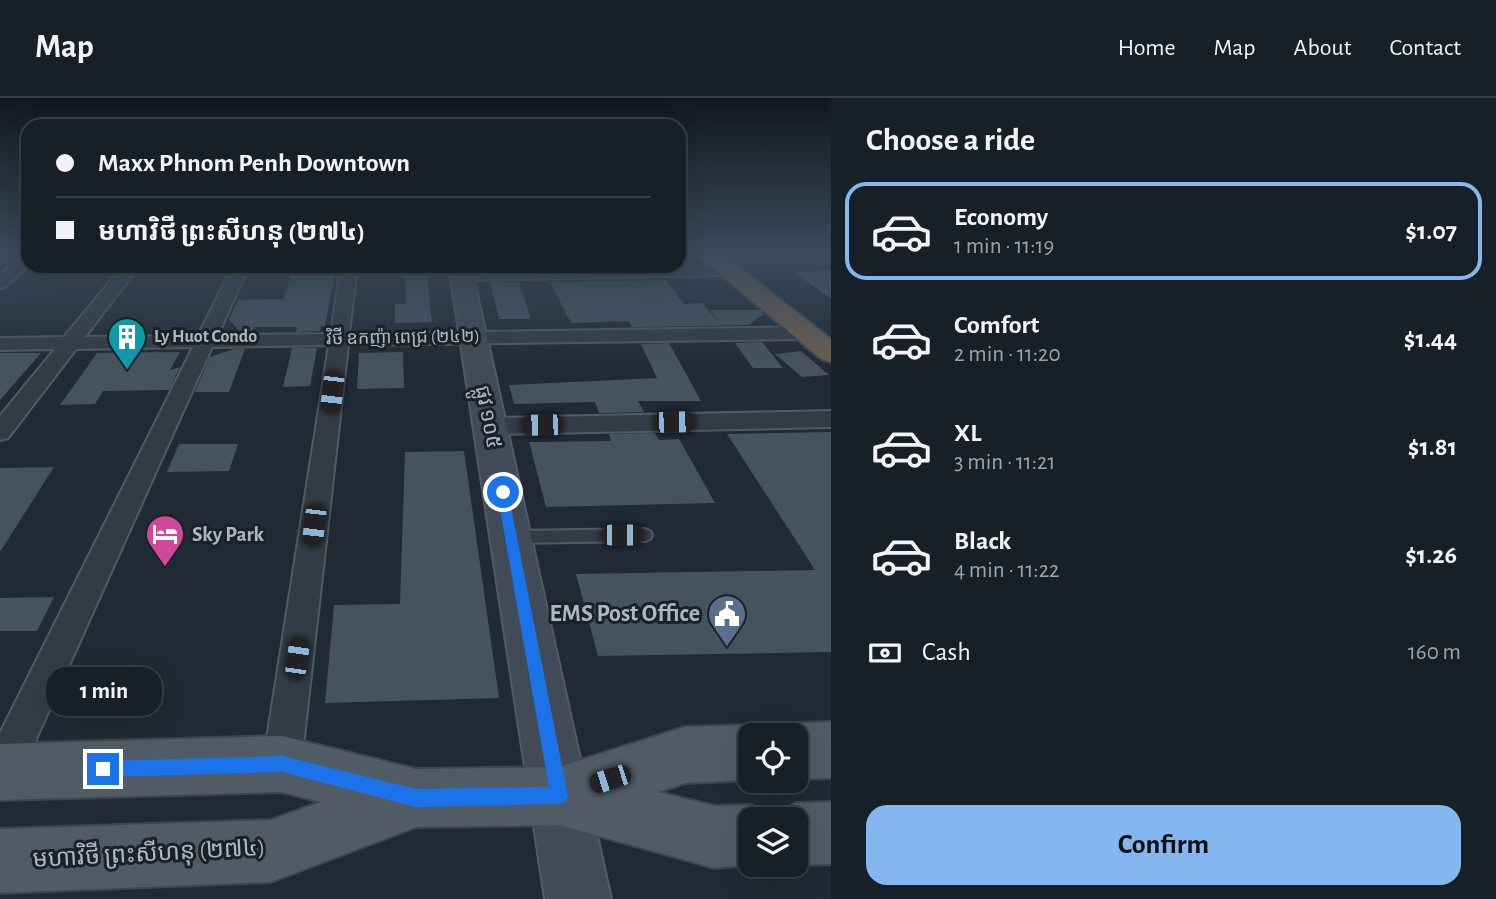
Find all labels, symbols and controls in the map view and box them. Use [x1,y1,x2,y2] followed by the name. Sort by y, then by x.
[35,31,94,64] text: Map
[1118,36,1176,60] text: Home
[1214,36,1256,60] text: Map
[1294,36,1351,60] text: About
[1389,36,1461,60] text: Contact
[866,124,1035,156] text: Choose a ride
[98,150,410,176] text: Maxx Phnom Penh Downtown
[870,200,933,263] icon: car
[954,204,1048,230] text: Economy
[1405,218,1457,244] text: $1.07
[98,219,365,245] text: មហាវិថី ព្រះសីហនុ (២៧៤)
[954,235,1054,258] text: 1 min · 11:19
[870,308,933,371] icon: car
[954,312,1039,338] text: Comfort
[106,316,148,371] building icon: Ly Huot Condo
[325,324,480,349] street label: វិថី ឧកញ៉ា ពេជ្រ (២៤២)
[1404,326,1457,352] text: $1.44
[154,328,257,346] place label: Ly Huot Condo
[954,343,1061,366] text: 2 min · 11:20
[320,370,345,414] car
[464,384,504,452] street label: ផ្លូវ ១០៥
[653,411,696,433] car
[521,414,564,436] car
[870,416,933,479] icon: car
[954,420,981,446] text: XL
[1408,434,1457,460] text: $1.81
[954,451,1055,474] text: 3 min · 11:21
[487,476,519,508] route start
[302,503,327,547] car
[144,513,186,568] hotel icon: Sky Park
[192,524,265,545] place label: Sky Park
[870,524,933,587] icon: car
[602,525,644,546] car
[954,528,1011,554] text: Black
[1405,542,1457,568] text: $1.26
[954,559,1060,582] text: 4 min · 11:22
[706,593,748,648] public building icon: EMS Post Office
[550,602,700,626] place label: EMS Post Office
[866,634,904,672] icon: cash
[284,636,311,680] car
[922,639,971,665] text: Cash
[1408,641,1461,664] text: 160 m
[45,668,161,716] callout: 1 min
[80,680,128,703] text: 1 min
[738,723,808,877] map controls
[738,723,808,793] button: locate
[87,753,119,785] route end
[587,763,634,795] car
[866,805,1461,885] button: Confirm
[738,807,808,877] button: layers
[32,832,266,874] street label: មហាវិថី ព្រះសីហនុ (២៧៤)

